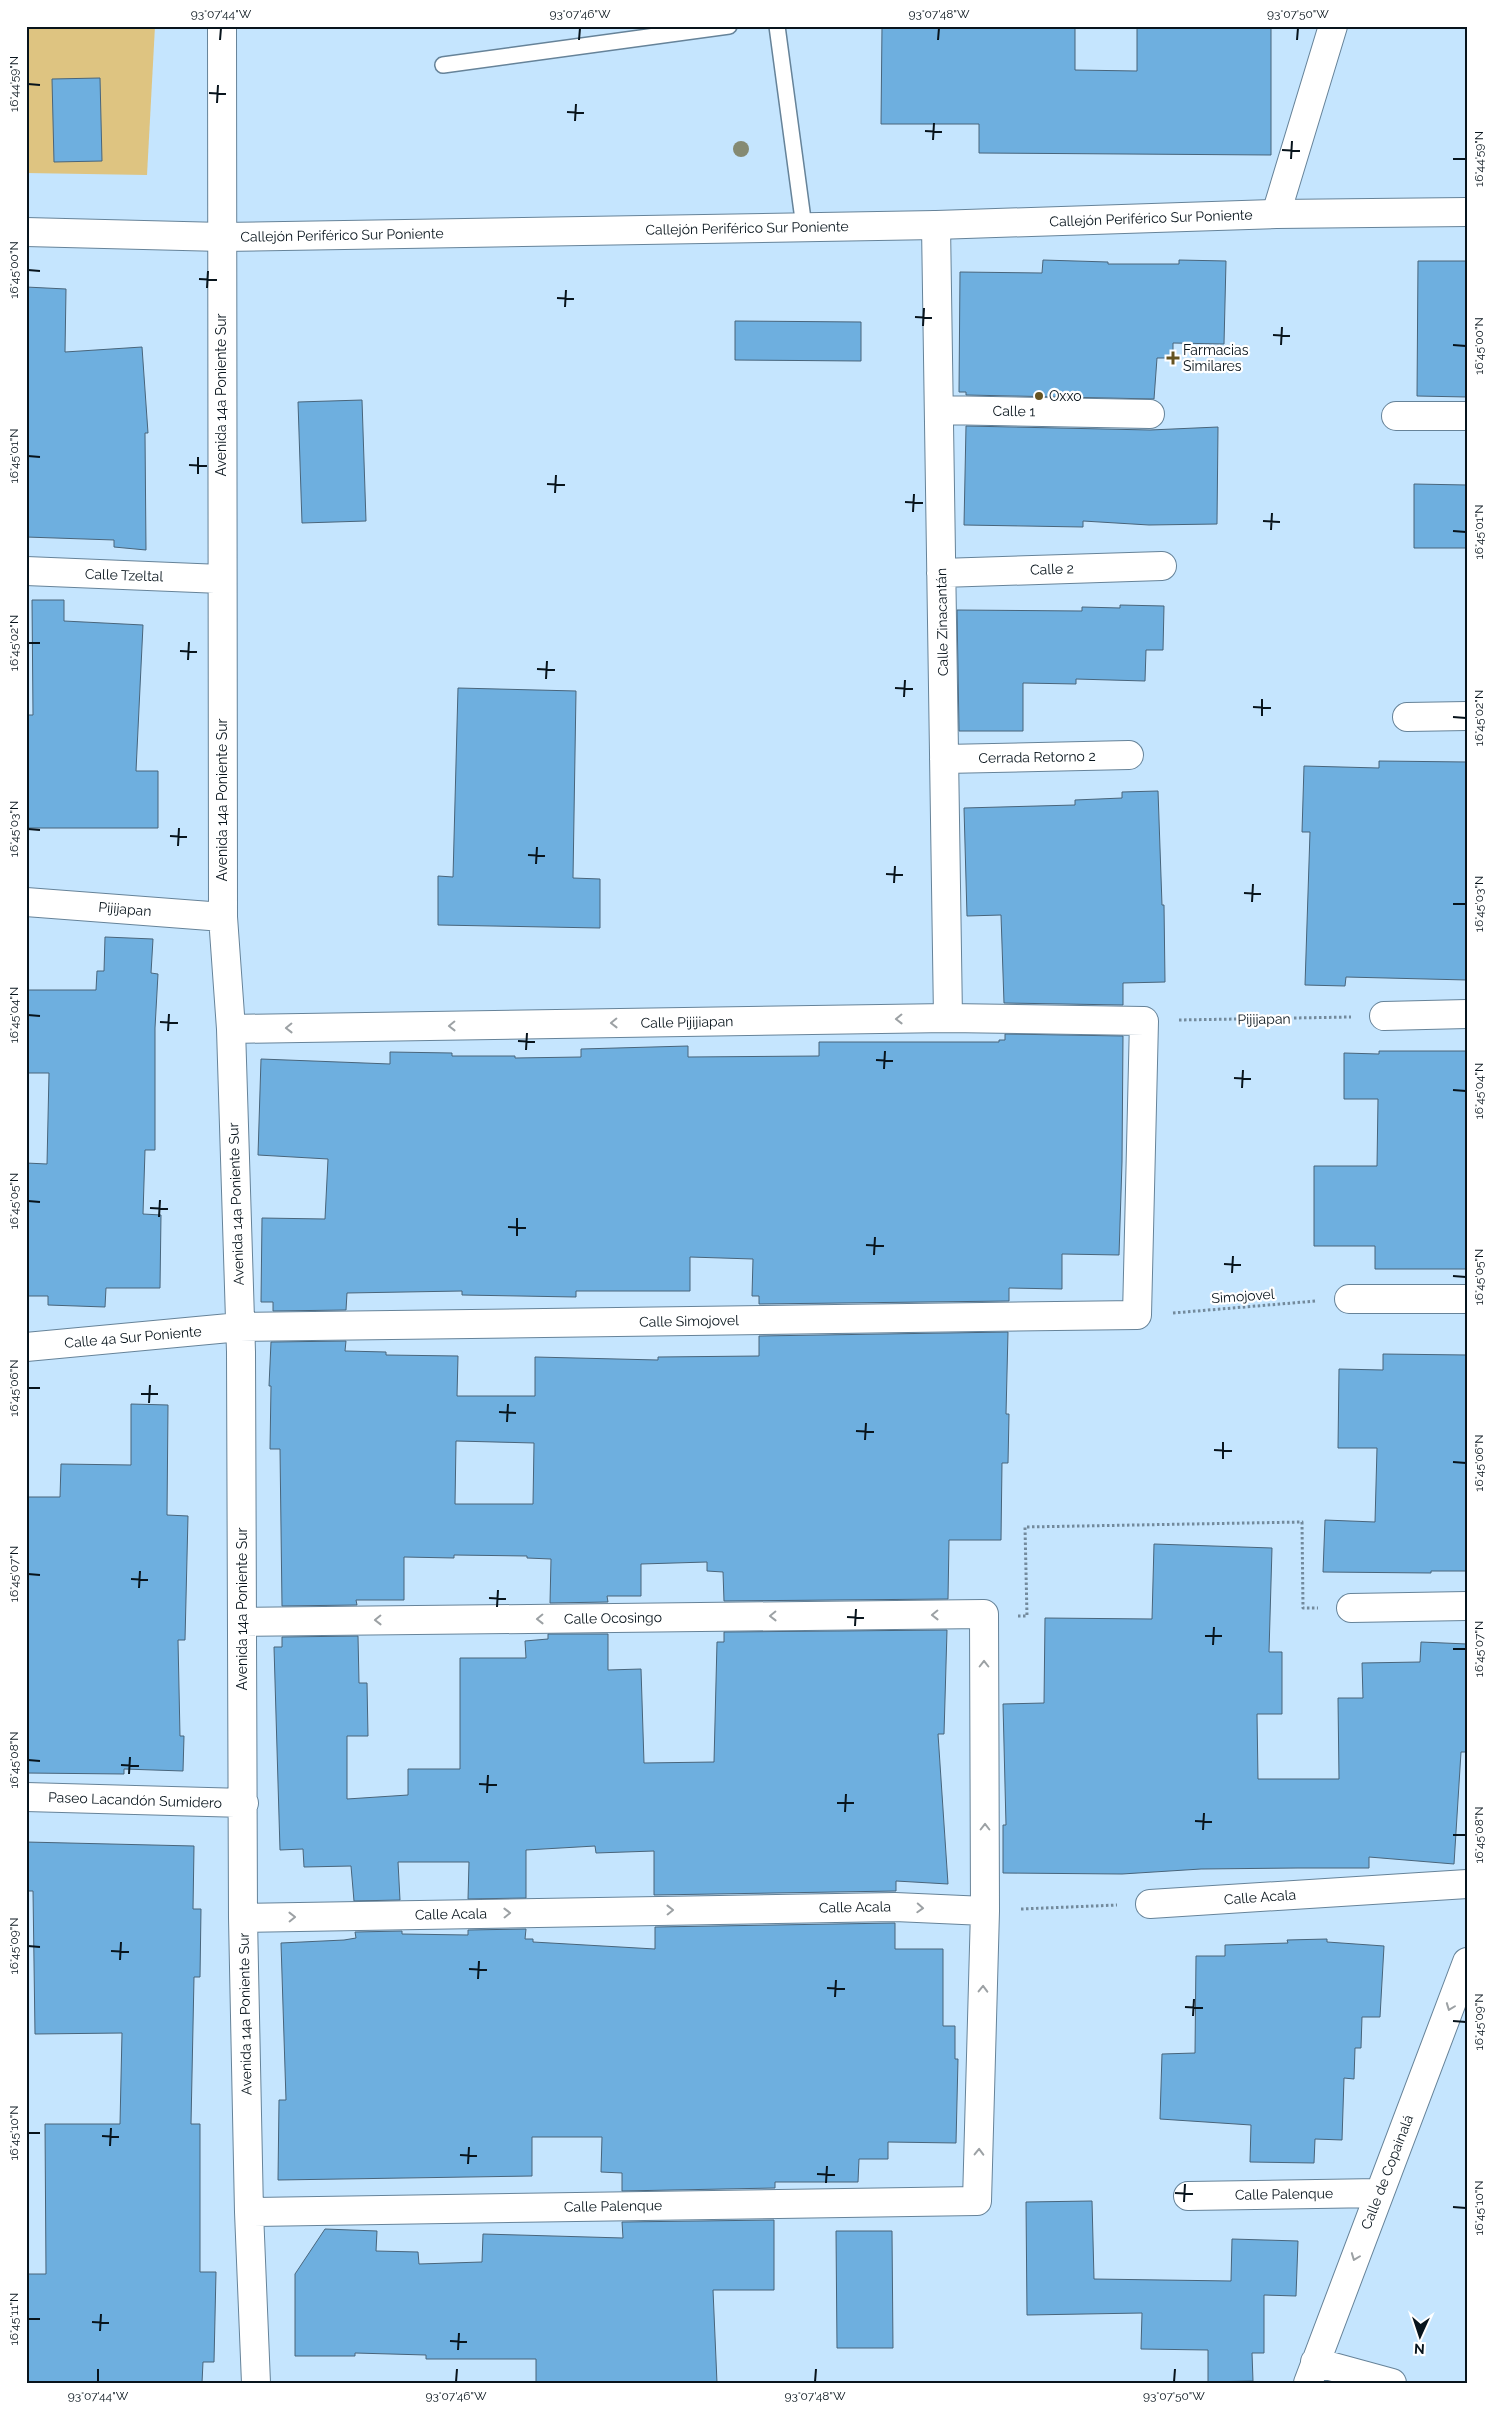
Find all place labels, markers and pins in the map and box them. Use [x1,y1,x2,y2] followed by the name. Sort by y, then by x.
[1183,342,1249,374] place label: Farmacias Similares
[1167,352,1179,364] marker: Farmacias Similares
[1049,388,1082,404] place label: Oxxo
[1033,390,1045,402] marker: Oxxo

